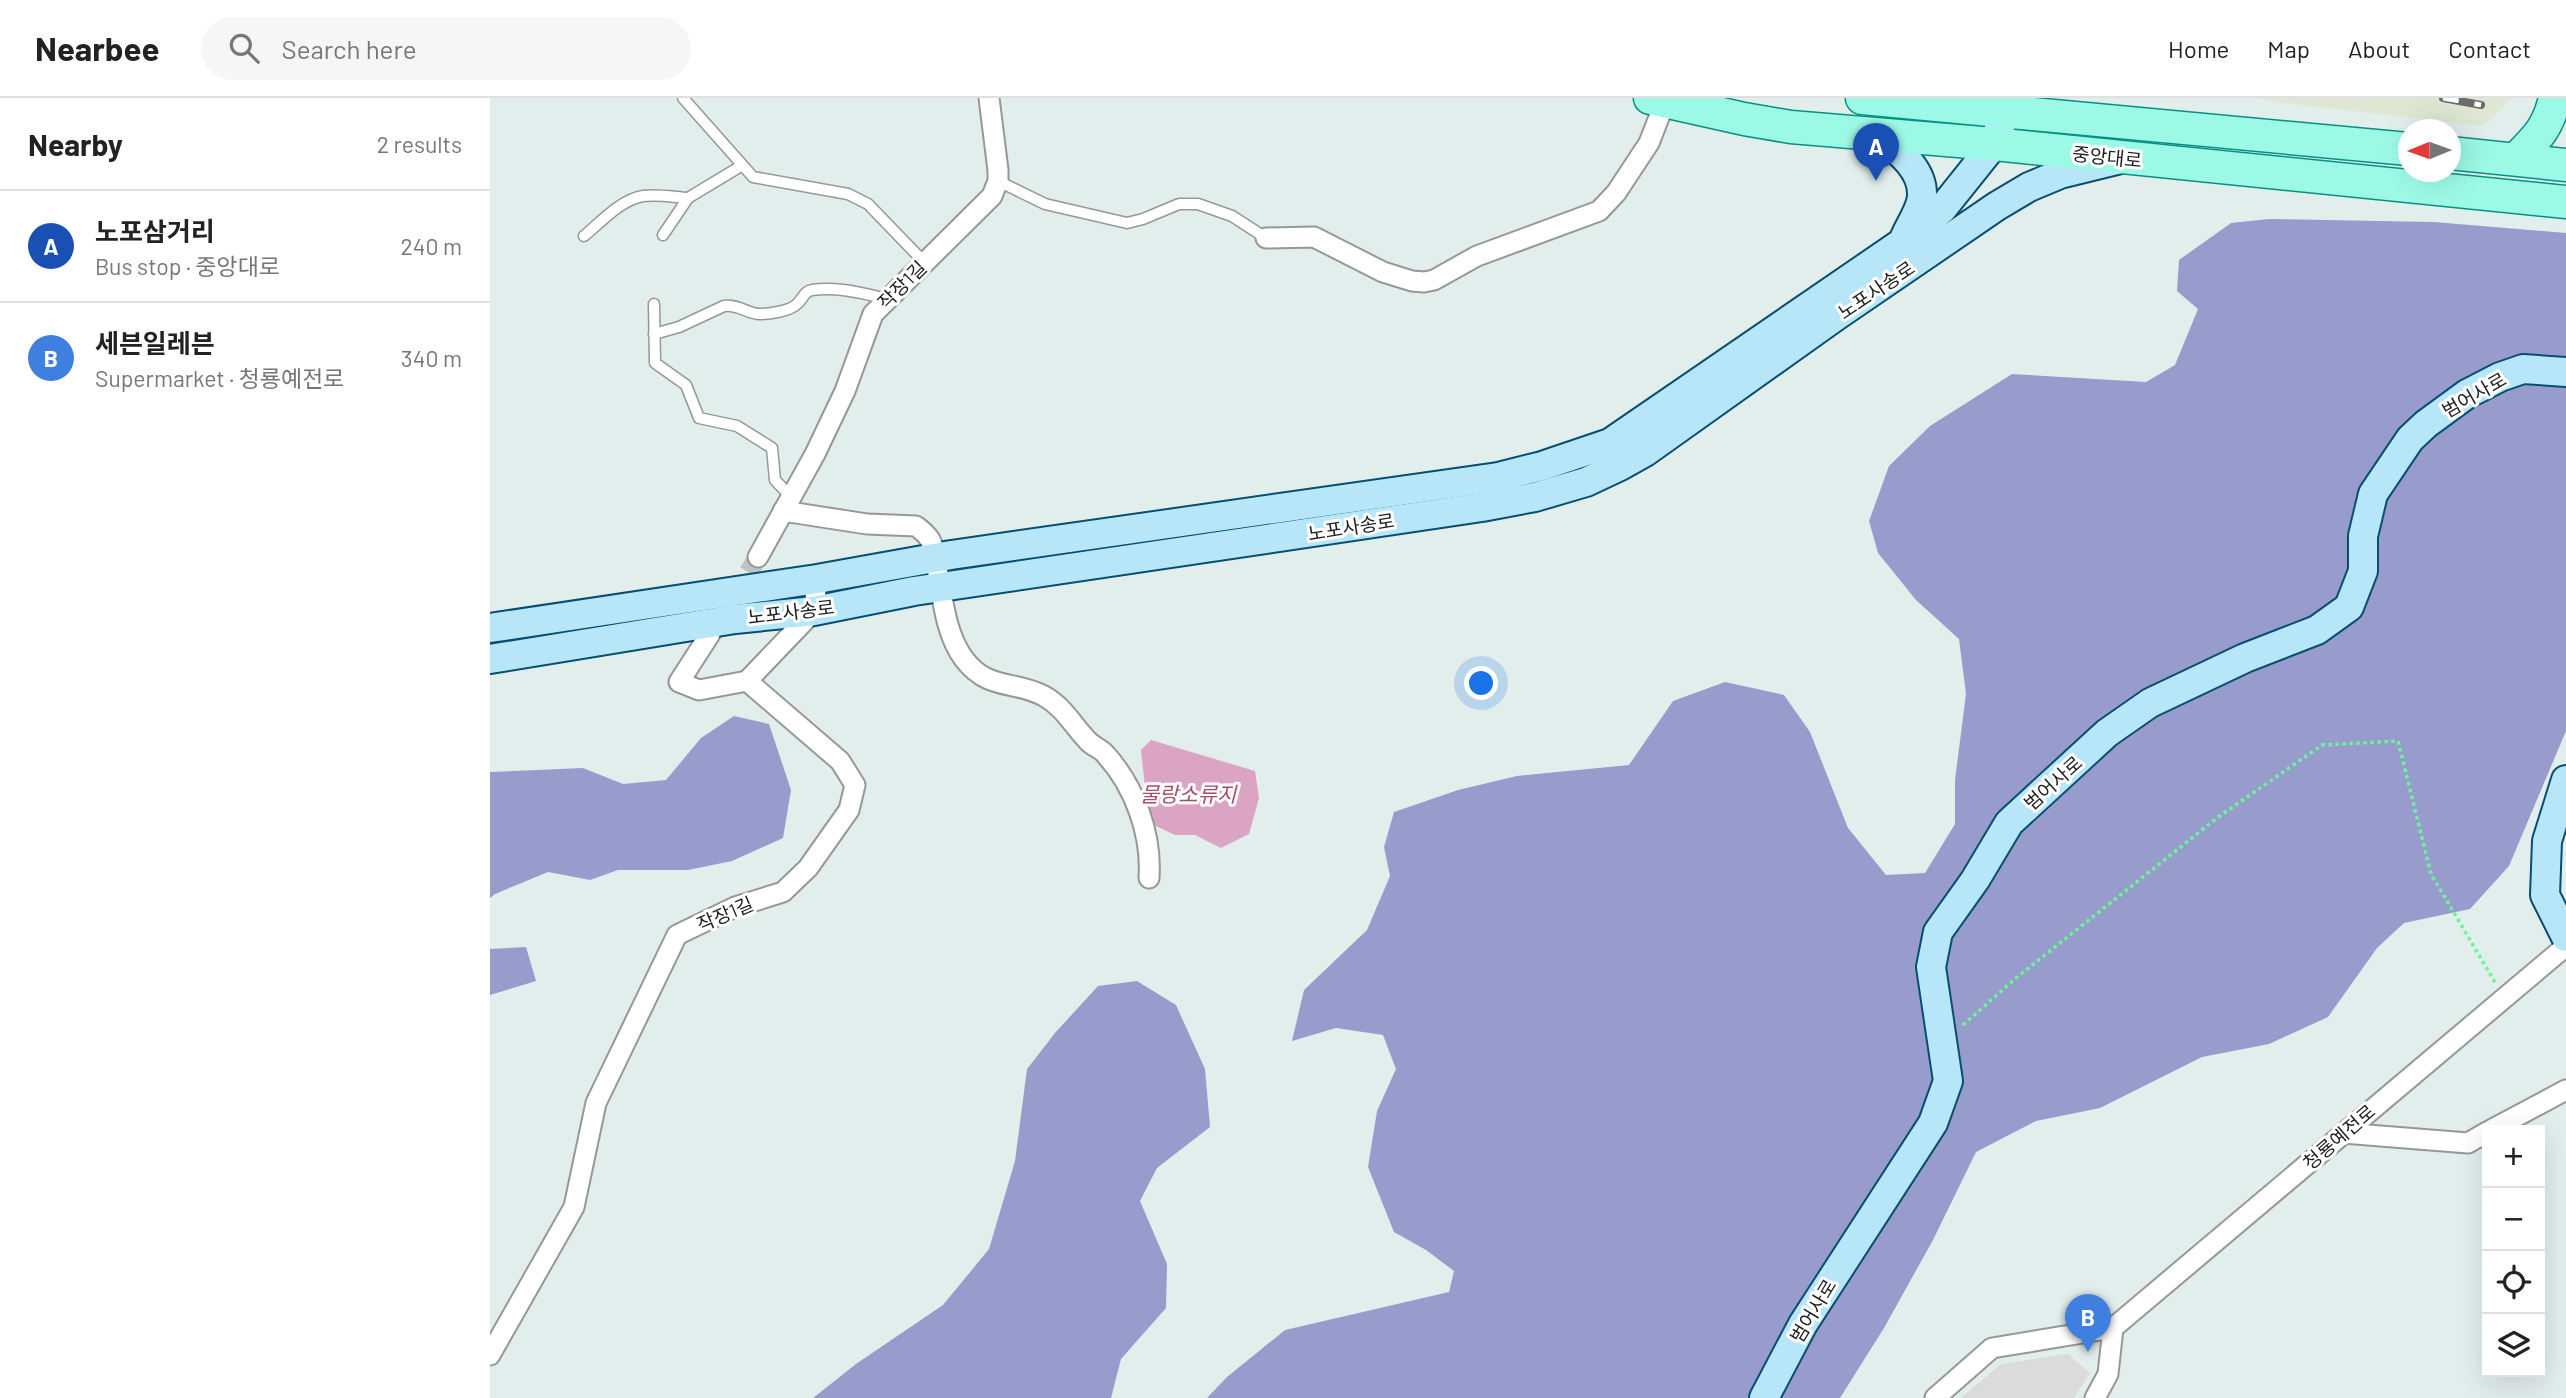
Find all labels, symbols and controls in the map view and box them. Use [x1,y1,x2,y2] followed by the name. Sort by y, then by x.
[201,17,691,80] search box
[35,28,159,68] text: Nearbee
[225,29,263,67] icon: search
[281,33,417,64] text: Search here
[2168,34,2229,63] text: Home
[2267,34,2310,63] text: Map
[2348,34,2410,63] text: About
[2448,34,2531,63] text: Contact
[2398,119,2461,182] north arrow
[1853,123,1899,181] pin: A
[28,126,123,162] text: Nearby
[377,130,462,158] text: 2 results
[2071,141,2143,172] street label: 중앙대로
[95,215,215,246] text: 노포삼거리
[43,232,59,260] text: A
[400,232,462,260] text: 240 m
[95,252,280,280] text: Bus stop · 중앙대로
[873,256,931,314] street label: 작장1길
[1833,256,1918,324] street label: 노포사송로
[95,327,215,358] text: 세븐일레븐
[44,344,58,372] text: B
[401,344,462,372] text: 340 m
[95,364,344,392] text: Supermarket · 청룡예전로
[2438,367,2510,422] street label: 범어사로
[1306,508,1396,545] street label: 노포사송로
[746,595,836,628] street label: 노포사송로
[1464,666,1498,700] your location
[2019,751,2086,815] street label: 범어사로
[1140,781,1238,806] water label: 물랑소류지
[693,891,756,936] street label: 작장1길
[2298,1099,2379,1174] street label: 청룡예전로
[2482,1125,2545,1377] map controls
[2482,1125,2545,1188] button: +
[2482,1188,2545,1251] button: −
[2482,1251,2545,1314] button: locate
[1785,1275,1840,1347] street label: 범어사로
[2065,1294,2111,1352] pin: B
[2482,1314,2545,1377] button: layers

